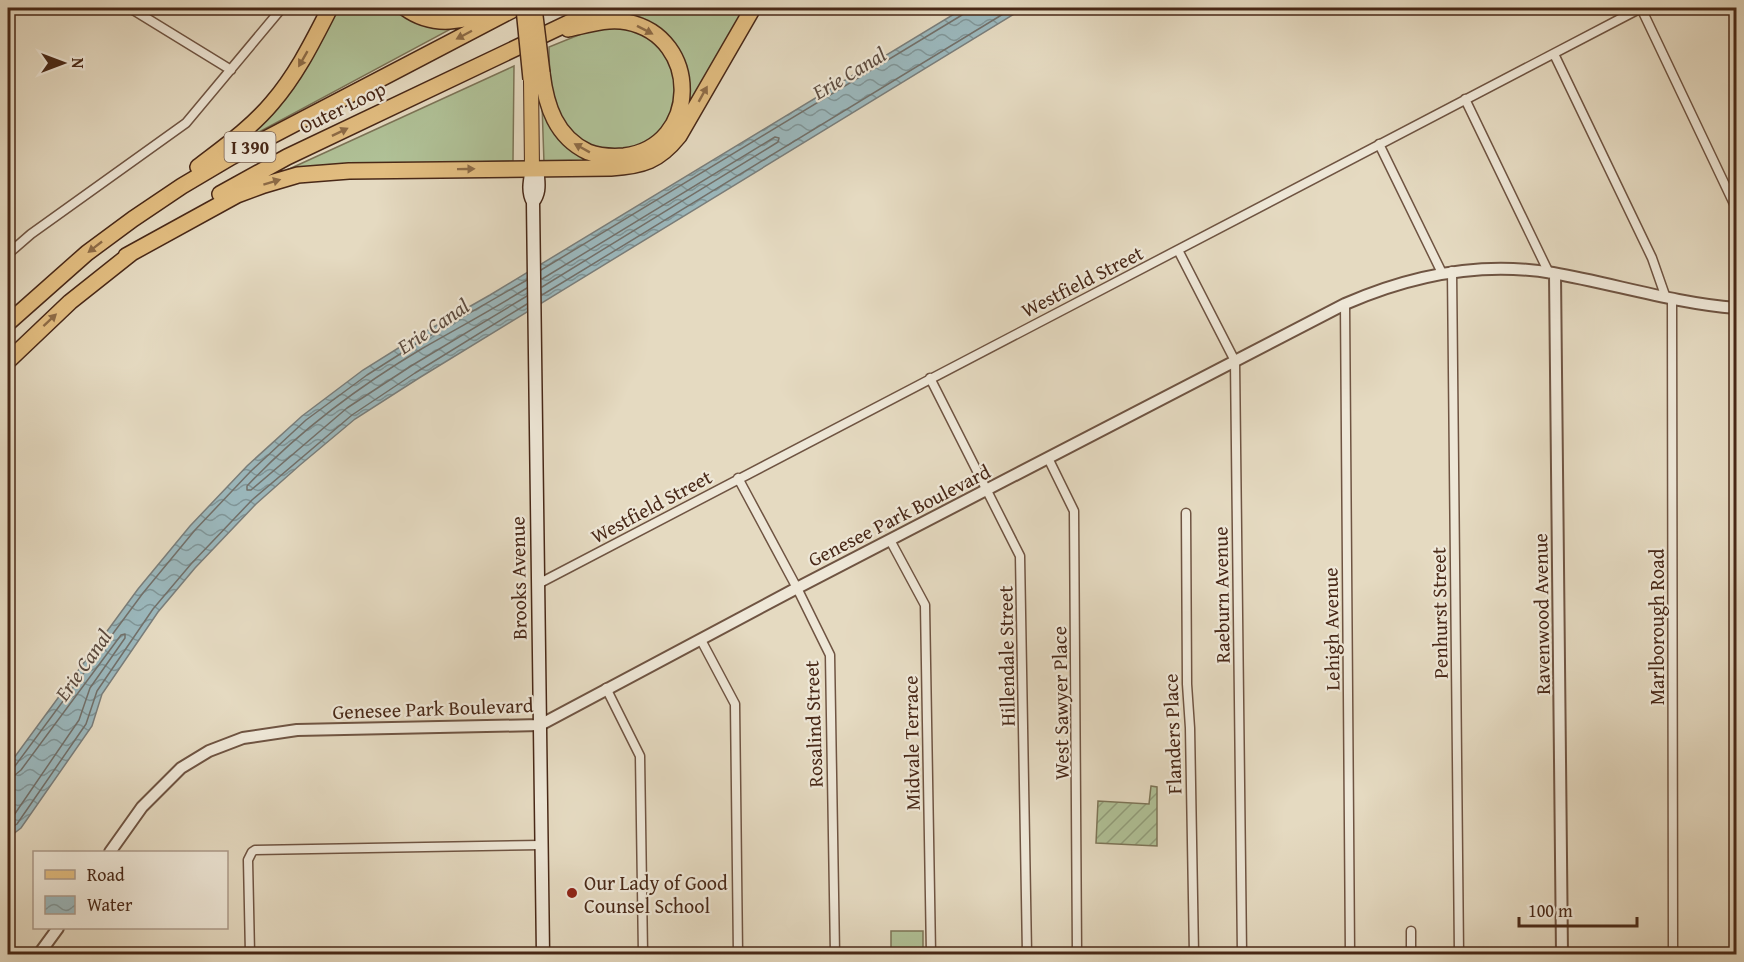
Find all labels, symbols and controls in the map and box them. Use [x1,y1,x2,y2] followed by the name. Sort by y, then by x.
[636,24,654,34] one-way arrow
[455,30,472,40] one-way arrow
[33,33,93,93] north arrow
[805,39,892,108] water label: Erie Canal
[298,51,308,68] one-way arrow
[66,58,90,69] text: N
[294,73,390,140] street label: Outer Loop
[698,85,708,102] one-way arrow
[331,127,348,136] one-way arrow
[224,132,276,162] road number: I 390
[574,142,590,153] one-way arrow
[456,164,475,174] one-way arrow
[263,177,281,186] one-way arrow
[1016,238,1148,324] street label: Westfield Street
[88,240,103,252] one-way arrow
[390,290,475,362] water label: Erie Canal
[42,314,56,328] one-way arrow
[803,456,995,574] street label: Genesee Park Boulevard
[585,462,717,550] street label: Westfield Street
[502,516,534,640] street label: Brooks Avenue
[1205,526,1237,664] street label: Raeburn Avenue
[1525,533,1557,695] street label: Ravenwood Avenue
[1423,547,1455,679] street label: Penhurst Street
[1642,548,1671,705] street label: Marlborough Road
[1315,567,1347,691] street label: Lehigh Avenue
[990,585,1022,727] street label: Hillendale Street
[46,623,119,708] water label: Erie Canal
[1044,626,1076,780] street label: West Sawyer Place
[796,660,830,788] street label: Rosalind Street
[1155,673,1189,795] street label: Flanders Place
[895,675,927,811] street label: Midvale Terrace
[332,690,534,726] street label: Genesee Park Boulevard
[33,851,228,929] legend
[87,861,125,888] text: Road
[584,868,728,920] place label: Our Lady of Good Counsel School
[565,886,579,900] marker: Our Lady of Good Counsel School
[1519,890,1638,928] scale bar
[87,891,133,918] text: Water
[1528,897,1573,924] text: 100 m

